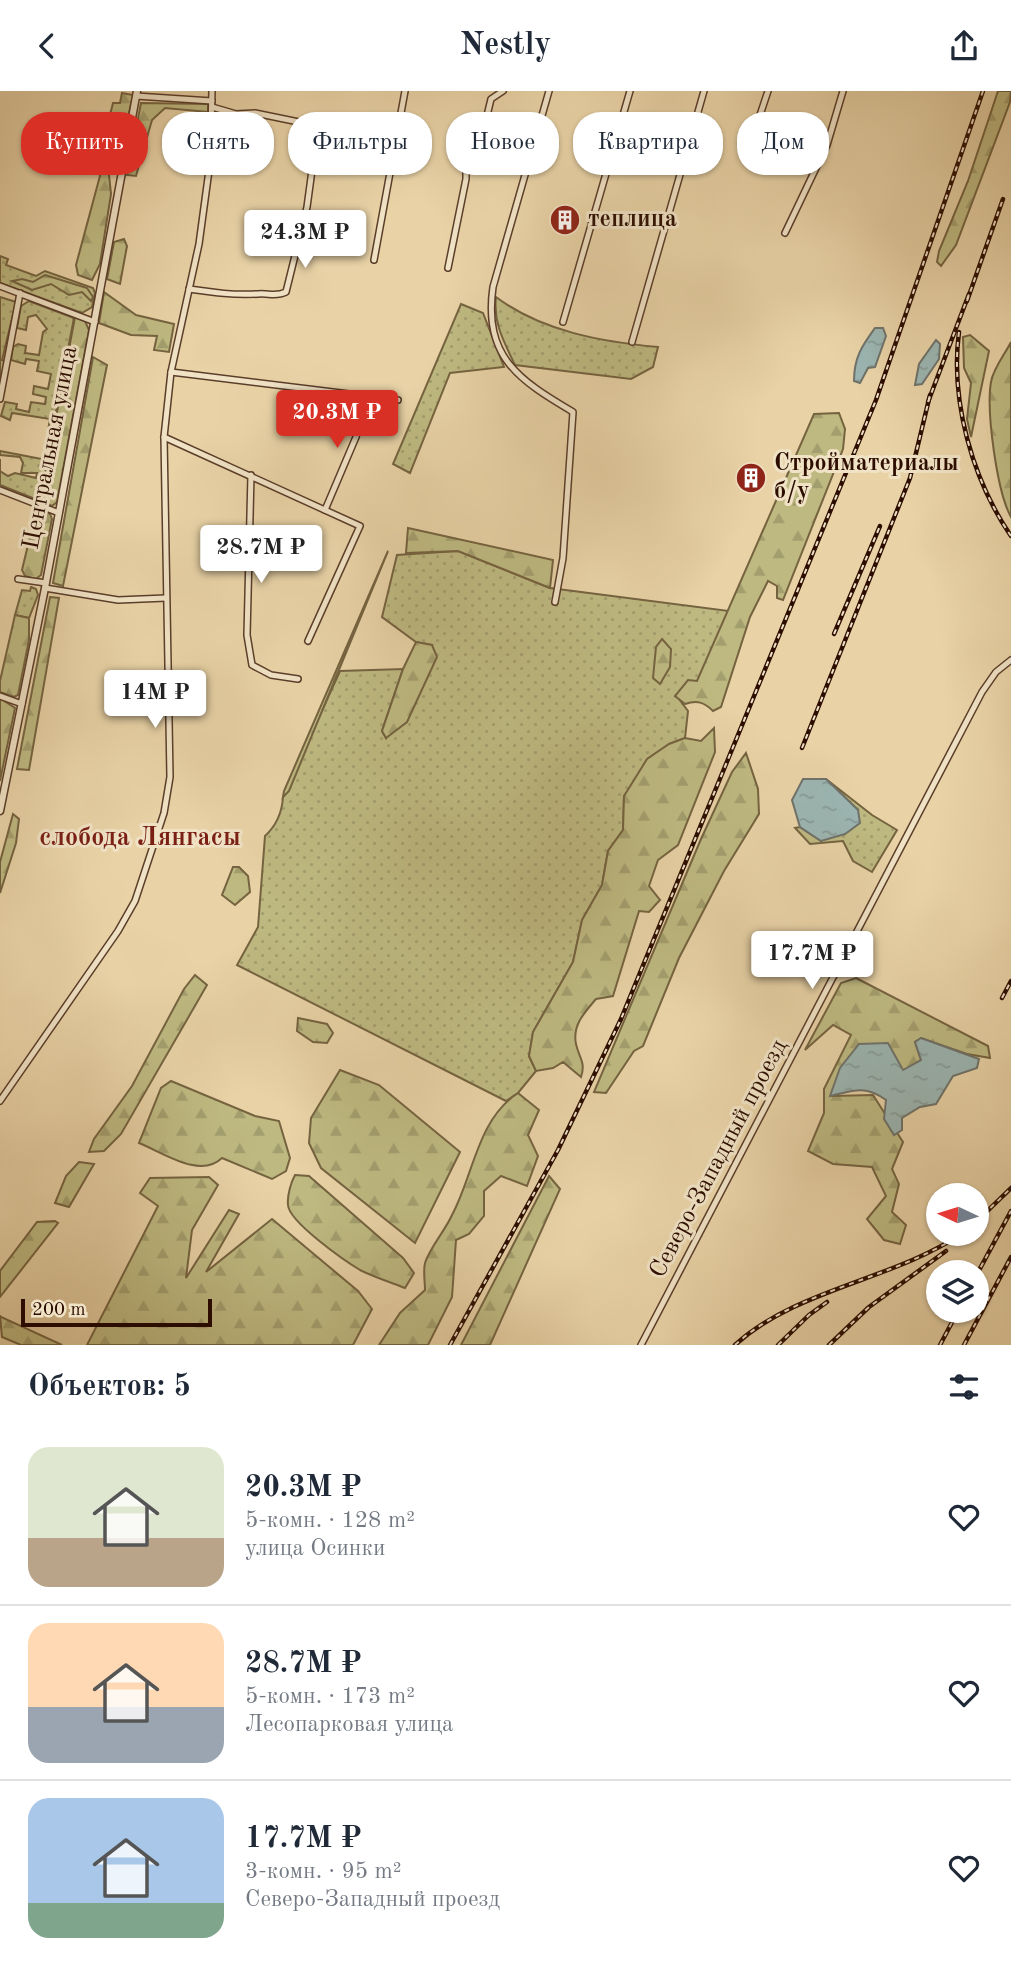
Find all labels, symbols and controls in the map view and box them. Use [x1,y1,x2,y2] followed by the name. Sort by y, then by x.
[28,27,66,65] icon: back
[945,27,983,65] icon: share
[460,30,551,62] text: Nestly
[21,112,148,175] chip: Купить
[162,112,274,175] chip: Снять
[288,112,432,175] chip: Фильтры
[446,112,559,175] chip: Новое
[573,112,723,175] chip: Квартира
[737,112,829,175] chip: Дом
[548,203,582,237] building icon: теплица
[588,208,677,232] place label: теплица
[240,211,370,270] pin: 24.3M ₽
[260,221,350,244] text: 24.3M ₽
[20,344,83,552] street label: Центральная улица
[272,391,402,450] pin: 20.3M ₽
[292,401,382,424] text: 20.3M ₽
[774,452,959,504] place label: Стройматериалы б/у
[734,461,768,495] building icon: Стройматериалы б/у
[196,525,326,585] pin: 28.7M ₽
[216,536,306,559] text: 28.7M ₽
[106,671,204,730] pin: 14M ₽
[120,681,190,704] text: 14M ₽
[39,825,241,851] district label: слобода Лянгасы
[747,932,877,991] pin: 17.7M ₽
[767,942,857,965] text: 17.7M ₽
[646,1036,792,1282] street label: Северо-Западный проезд
[926,1183,989,1246] north arrow
[926,1183,989,1323] map controls
[926,1260,989,1323] button: layers
[21,1296,212,1328] scale bar
[32,1301,85,1320] text: 200 m
[945,1368,983,1406] icon: filters
[28,1372,191,1402] text: Объектов: 5
[245,1473,362,1503] text: 20.3M ₽
[84,1475,168,1559] icon: home
[945,1498,983,1536] icon: heart
[245,1509,415,1532] text: 5-комн. · 128 m²
[245,1537,385,1560] text: улица Осинки
[245,1649,362,1679] text: 28.7M ₽
[84,1651,168,1735] icon: home
[945,1674,983,1712] icon: heart
[245,1685,415,1708] text: 5-комн. · 173 m²
[245,1713,453,1736] text: Лесопарковая улица
[245,1824,362,1854] text: 17.7M ₽
[84,1826,168,1910] icon: home
[945,1849,983,1887] icon: heart
[245,1860,402,1883] text: 3-комн. · 95 m²
[245,1888,500,1911] text: Северо-Западный проезд

